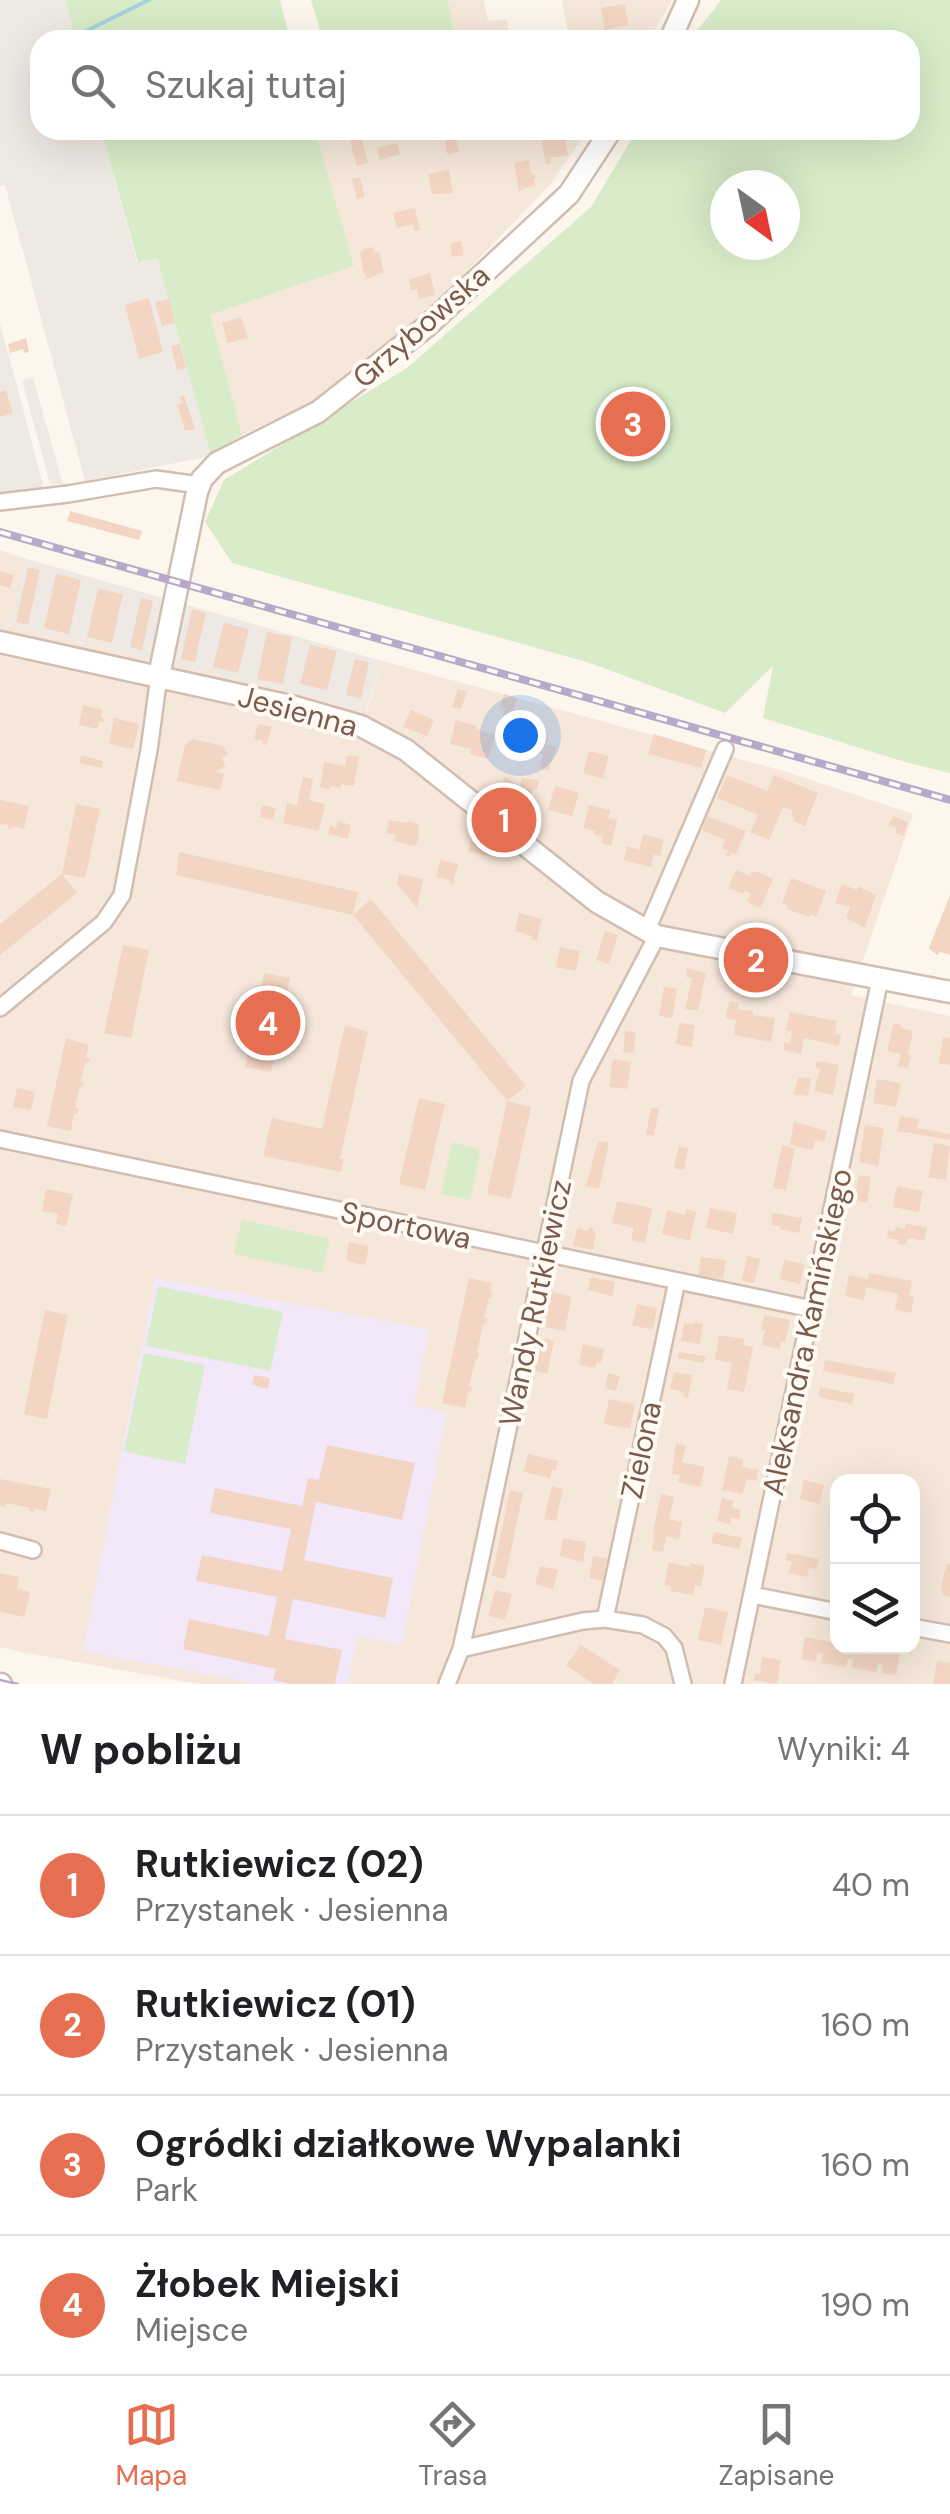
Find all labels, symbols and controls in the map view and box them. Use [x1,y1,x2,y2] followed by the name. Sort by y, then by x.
[30,30,920,140] search box
[65,58,120,113] icon: search
[145,60,347,110] text: Szukaj tutaj
[710,170,800,260] north arrow
[344,256,498,396] street label: Grzybowska
[600,386,666,462] pin: 3
[234,676,362,746] street label: Jesienna
[495,710,546,761] your location
[472,782,536,858] pin: 1
[724,922,788,998] pin: 2
[236,986,300,1060] pin: 4
[753,1165,861,1499] street label: Aleksandra Kamińskiego
[490,1176,580,1430] street label: Wandy Rutkiewicz
[337,1192,475,1258] street label: Sportowa
[612,1398,670,1502] street label: Zielona
[830,1474,920,1654] map controls
[830,1474,920,1564] button: locate
[830,1564,920,1654] button: layers
[40,1722,242,1777] text: W pobliżu
[777,1728,910,1770] text: Wyniki: 4
[135,1839,424,1889] text: Rutkiewicz (02)
[67,1864,78,1906] text: 1
[832,1864,910,1906] text: 40 m
[135,1889,449,1931] text: Przystanek · Jesienna
[135,1979,416,2029] text: Rutkiewicz (01)
[63,2004,82,2046] text: 2
[821,2004,910,2046] text: 160 m
[135,2029,449,2071] text: Przystanek · Jesienna
[135,2119,682,2169] text: Ogródki działkowe Wypalanki
[63,2144,82,2186] text: 3
[821,2144,910,2186] text: 160 m
[135,2169,198,2211] text: Park
[135,2259,400,2309] text: Żłobek Miejski
[62,2284,83,2326] text: 4
[821,2284,910,2326] text: 190 m
[135,2309,248,2351] text: Miejsce
[116,2397,187,2494] tab: Mapa
[418,2397,487,2494] tab: Trasa
[718,2397,834,2494] tab: Zapisane

